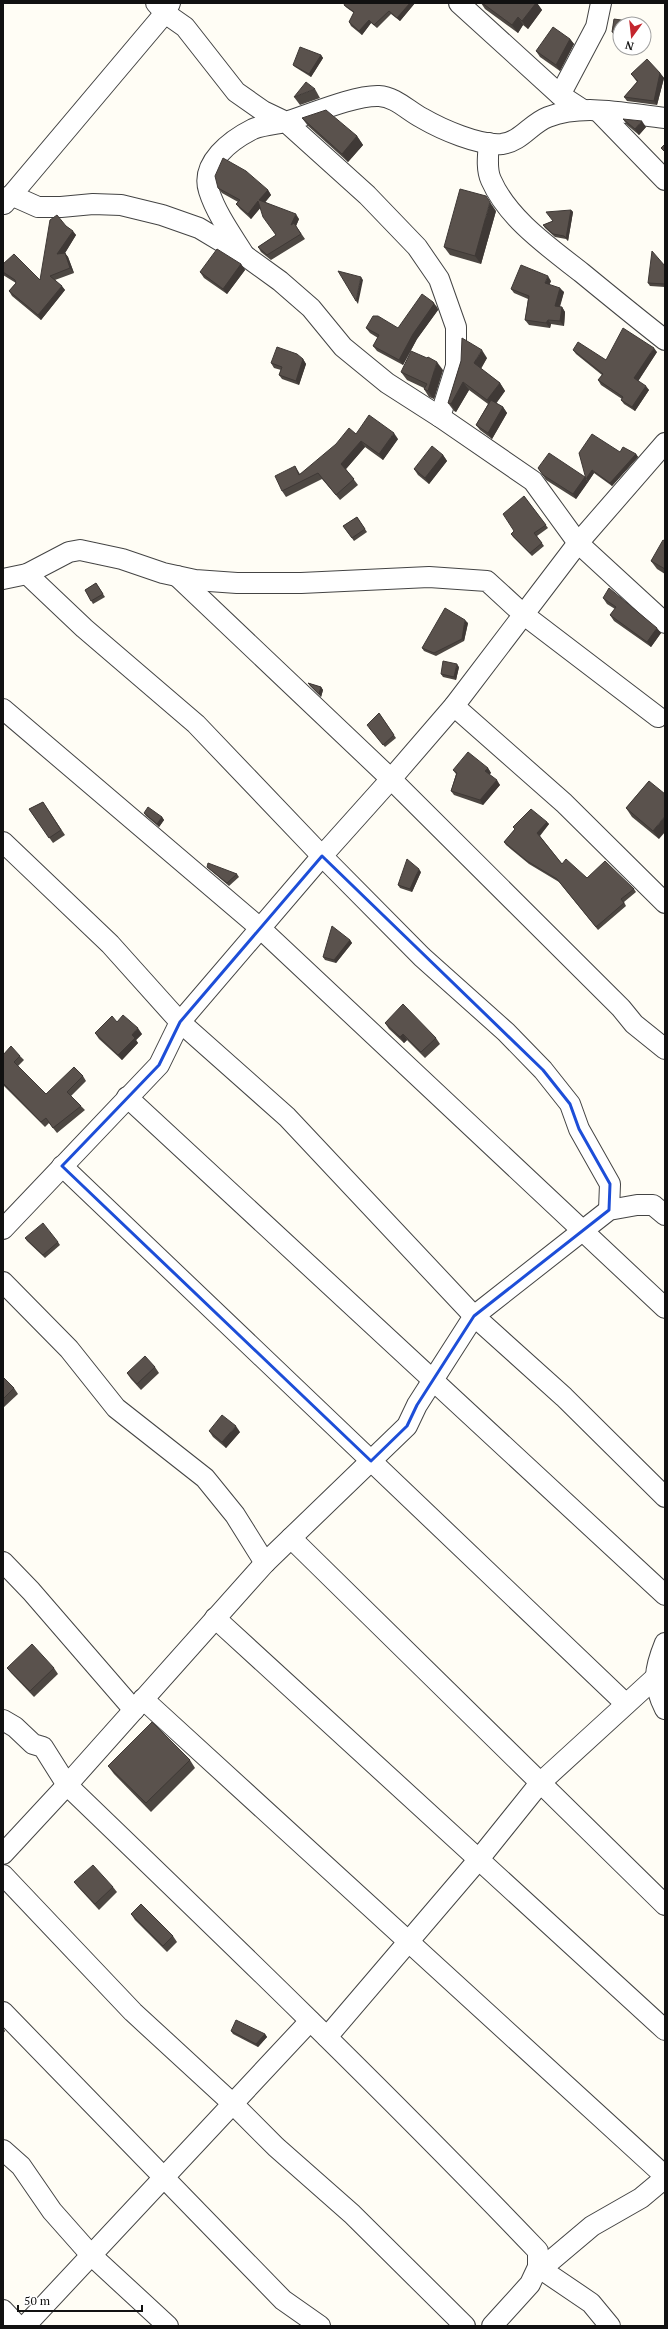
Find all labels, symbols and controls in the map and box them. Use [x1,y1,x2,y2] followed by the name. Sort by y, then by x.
[612,16,652,56] north arrow
[623,38,635,54] text: N
[18,2287,142,2313] scale bar
[24,2293,51,2308] text: 50 m

